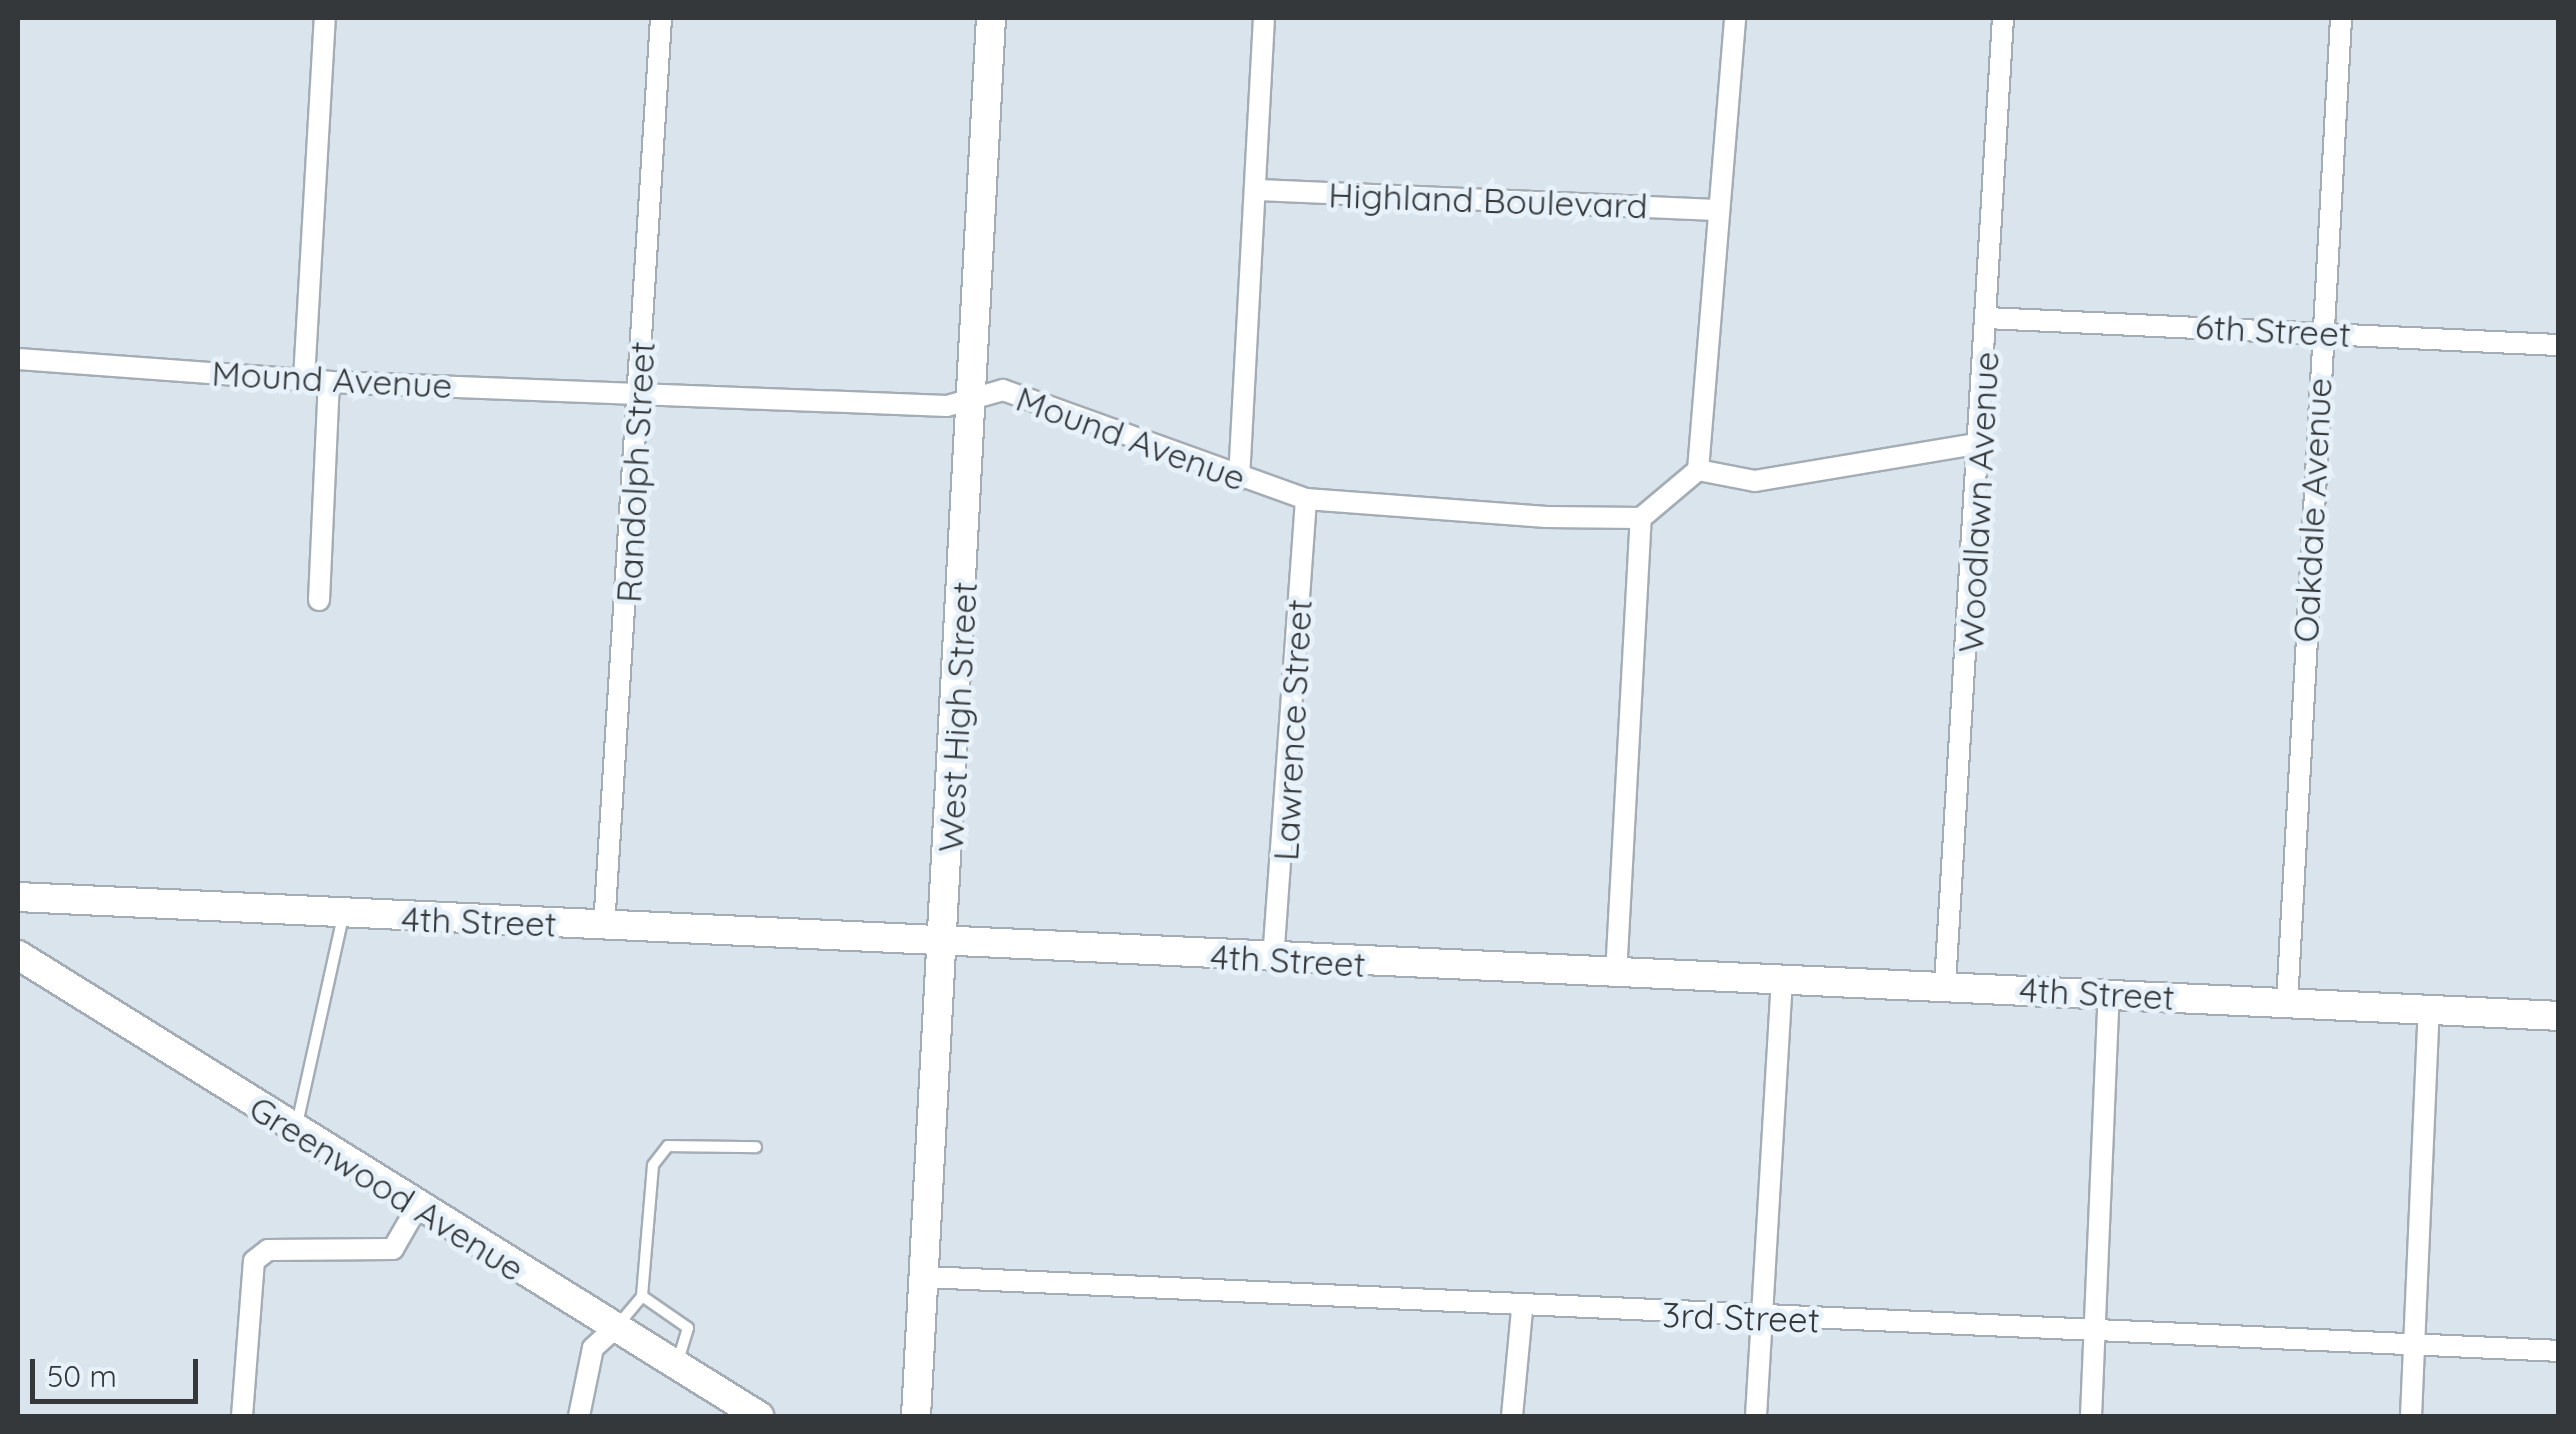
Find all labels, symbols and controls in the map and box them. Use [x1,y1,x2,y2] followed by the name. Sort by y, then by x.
[1328,173,1648,227] street label: Highland Boulevard
[2194,305,2352,355] street label: 6th Street
[607,340,663,604] street label: Randolph Street
[1949,350,2007,654] street label: Woodlawn Avenue
[211,352,453,406] street label: Mound Avenue
[1011,377,1251,499] street label: Mound Avenue
[2284,377,2340,643] street label: Oakdale Avenue
[929,581,985,853] street label: West High Street
[1264,598,1320,862] street label: Lawrence Street
[401,897,557,945] street label: 4th Street
[1209,935,1367,985] street label: 4th Street
[2018,968,2176,1018] street label: 4th Street
[242,1086,532,1290] street label: Greenwood Avenue
[1662,1293,1820,1341] street label: 3rd Street
[35,1339,202,1401] scale bar
[47,1357,117,1395] text: 50 m

